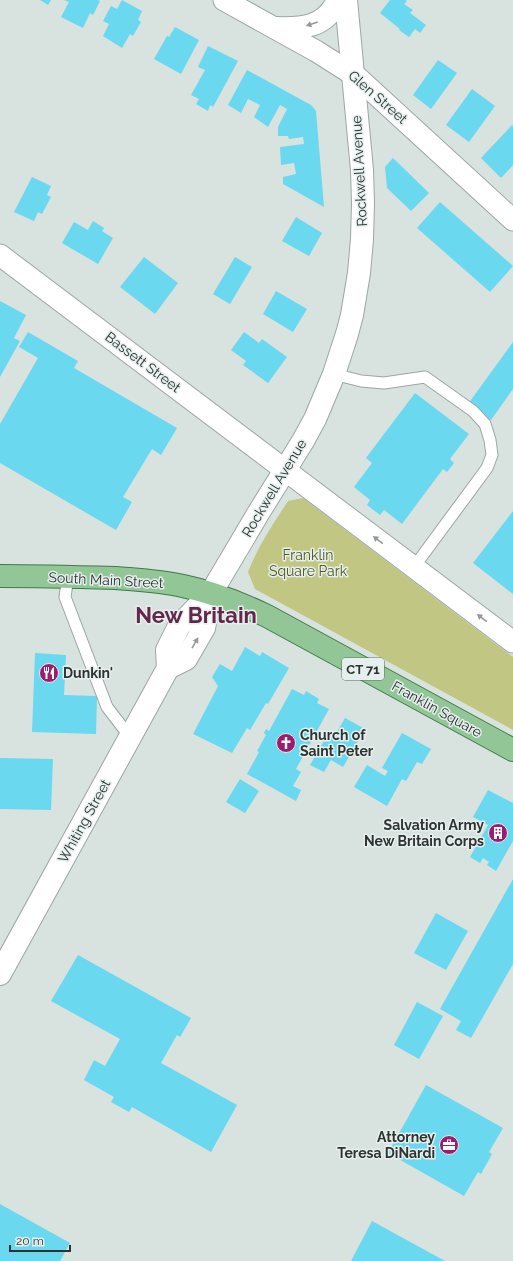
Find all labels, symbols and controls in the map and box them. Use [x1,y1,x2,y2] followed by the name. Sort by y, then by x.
[306,22,318,28] one-way arrow
[345,67,411,127] street label: Glen Street
[348,115,370,227] street label: Rockwell Avenue
[102,328,184,396] street label: Bassett Street
[239,436,309,540] street label: Rockwell Avenue
[373,536,384,544] one-way arrow
[269,547,348,579] park label: Franklin Square Park
[48,569,164,591] street label: South Main Street
[135,602,257,628] district label: New Britain
[476,614,487,623] one-way arrow
[192,637,199,649] one-way arrow
[342,658,384,680] road number: CT 71
[38,662,60,684] restaurant icon: Dunkin'
[63,665,113,681] place label: Dunkin'
[389,678,485,740] street label: Franklin Square
[300,727,374,759] place label: Church of Saint Peter
[275,732,297,754] church icon: Church of Saint Peter
[55,776,114,865] street label: Whiting Street
[364,817,484,849] place label: Salvation Army New Britain Corps
[487,822,509,844] building icon: Salvation Army New Britain Corps
[337,1129,435,1161] place label: Attorney Teresa DiNardi
[438,1134,460,1156] office icon: Attorney Teresa DiNardi
[10,1227,70,1253] scale bar
[16,1234,44,1248] text: 20 m

